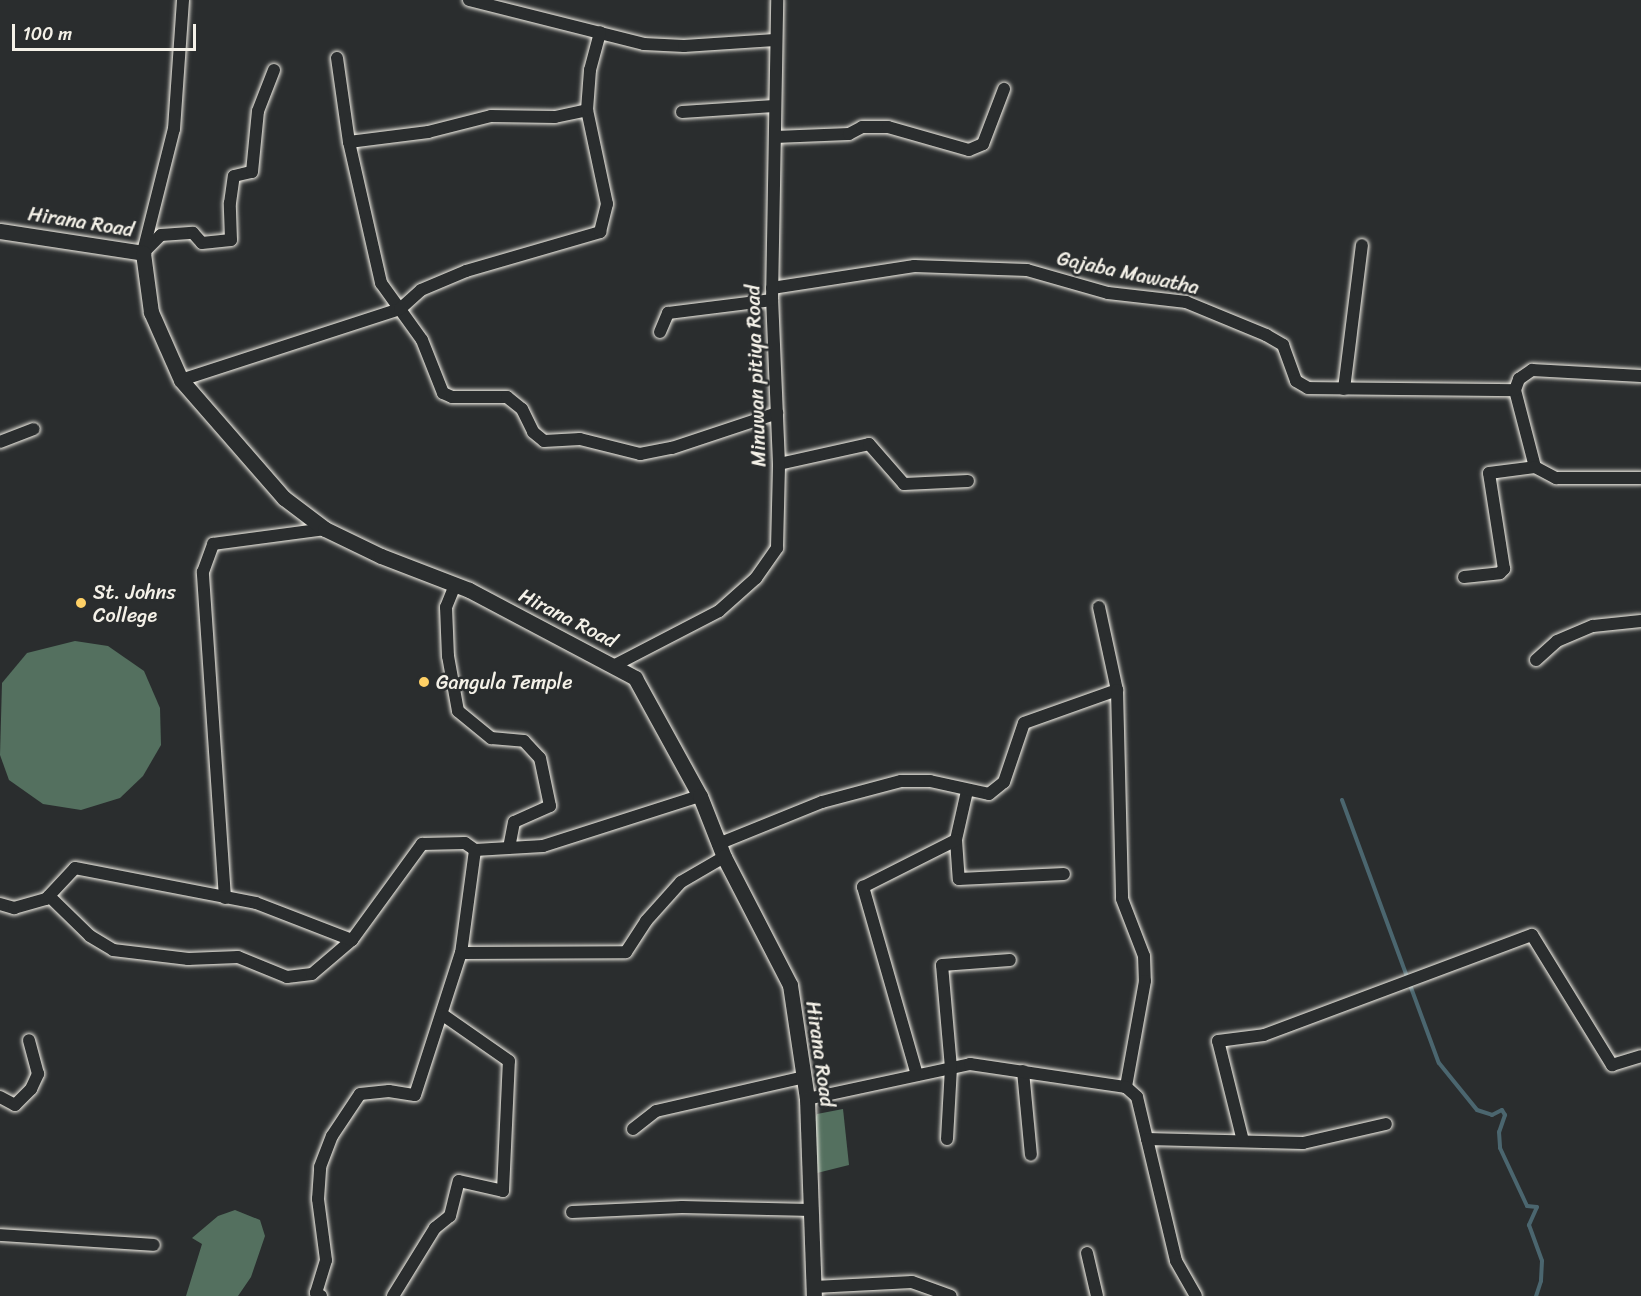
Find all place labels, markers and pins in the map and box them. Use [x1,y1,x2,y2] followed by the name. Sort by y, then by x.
[93,580,175,627] place label: St. Johns College
[74,596,88,610] marker: St. Johns College
[436,670,573,694] place label: Gangula Temple
[417,675,431,689] marker: Gangula Temple

